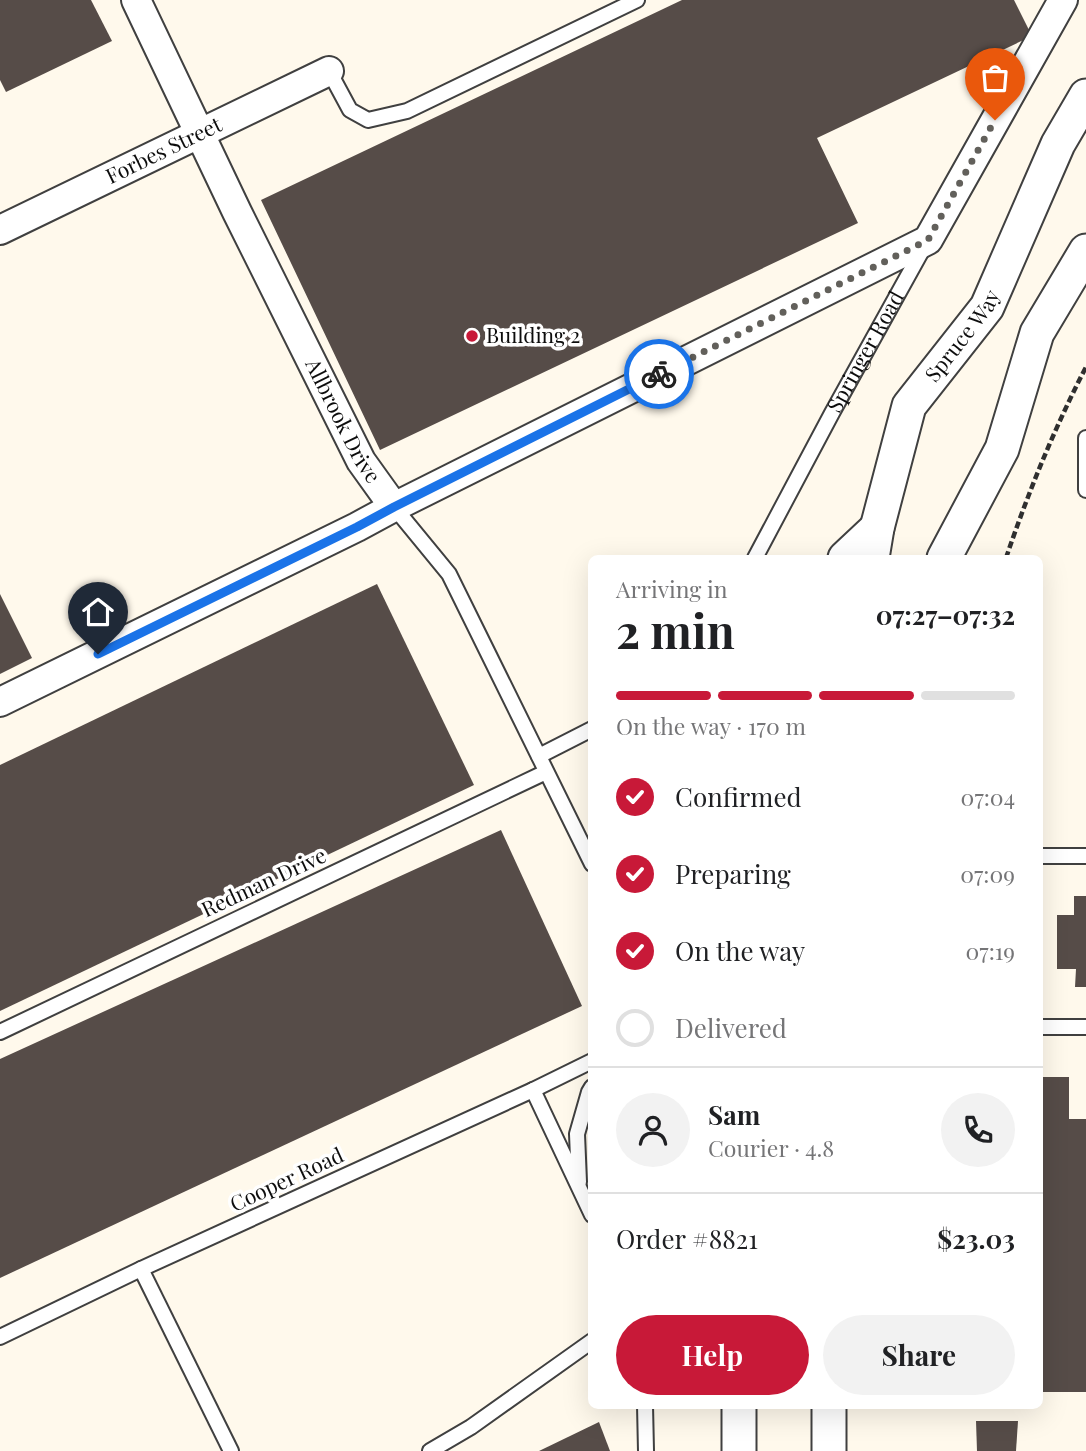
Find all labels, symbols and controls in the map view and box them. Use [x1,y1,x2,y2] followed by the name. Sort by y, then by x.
[965,48,1025,120] pin
[976,59,1014,97] icon: bag
[100,109,226,189] street label: Forbes Street
[819,285,909,417] street label: Springer Road
[917,285,1005,387] street label: Spruce Way
[486,320,580,348] place label: Building 2
[464,328,480,344] marker: Building 2
[624,339,694,409] courier
[300,352,388,488] street label: Allbrook Drive
[640,355,678,393] icon: bike
[616,573,728,604] text: Arriving in
[68,582,128,654] pin
[79,593,117,631] icon: home
[876,597,1015,632] text: 07:27–07:32
[616,599,735,661] text: 2 min
[616,710,806,741] text: On the way · 170 m
[616,778,654,816] icon: check
[675,779,802,814] text: Confirmed
[961,781,1015,812] text: 07:04
[196,840,330,922] street label: Redman Drive
[616,855,654,893] icon: check
[675,856,791,891] text: Preparing
[960,858,1015,889] text: 07:09
[616,932,654,970] icon: check
[675,933,805,968] text: On the way
[966,935,1015,966] text: 07:19
[675,1010,787,1045] text: Delivered
[616,1093,690,1167] button: person
[941,1093,1015,1167] button: phone
[708,1097,760,1132] text: Sam
[708,1132,834,1163] text: Courier · 4.8
[225,1140,347,1217] street label: Cooper Road
[616,1221,758,1256] text: Order #8821
[937,1221,1015,1256] text: $23.03
[616,1315,809,1395] button: Help
[823,1315,1015,1395] button: Share

